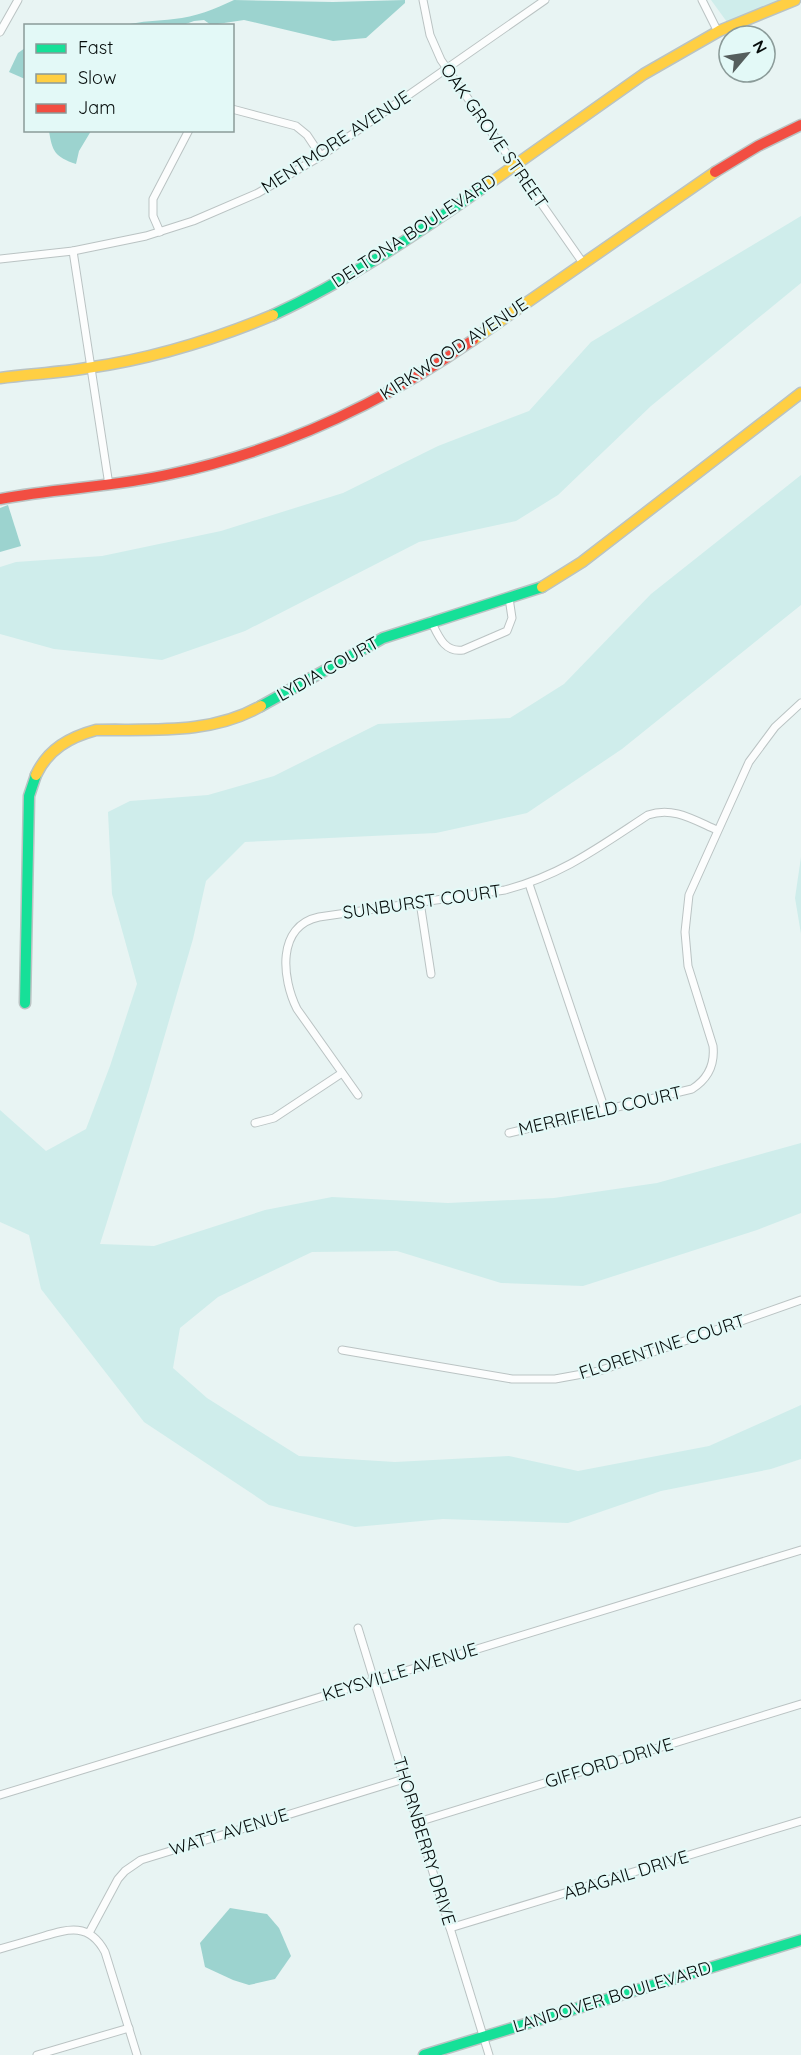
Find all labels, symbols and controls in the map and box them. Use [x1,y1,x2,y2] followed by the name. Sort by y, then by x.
[24,24,234,132] legend
[717,24,777,84] north arrow
[78,36,113,59] text: Fast
[749,37,772,57] text: N
[436,59,553,213] street label: OAK GROVE STREET
[78,66,116,89] text: Slow
[257,85,415,198] street label: MENTMORE AVENUE
[78,96,116,119] text: Jam
[327,169,500,292] street label: DELTONA BOULEVARD
[375,292,532,405] street label: KIRKWOOD AVENUE
[272,631,383,706] street label: LYDIA COURT
[341,879,503,924] street label: SUNBURST COURT
[516,1080,684,1141] street label: MERRIFIELD COURT
[576,1309,748,1384] street label: FLORENTINE COURT
[319,1637,480,1706] street label: KEYSVILLE AVENUE
[542,1732,676,1793] street label: GIFFORD DRIVE
[388,1754,461,1928] street label: THORNBERRY DRIVE
[167,1803,291,1861] street label: WATT AVENUE
[560,1845,691,1904] street label: ABAGAIL DRIVE
[510,1955,714,2038] street label: LANDOVER BOULEVARD

